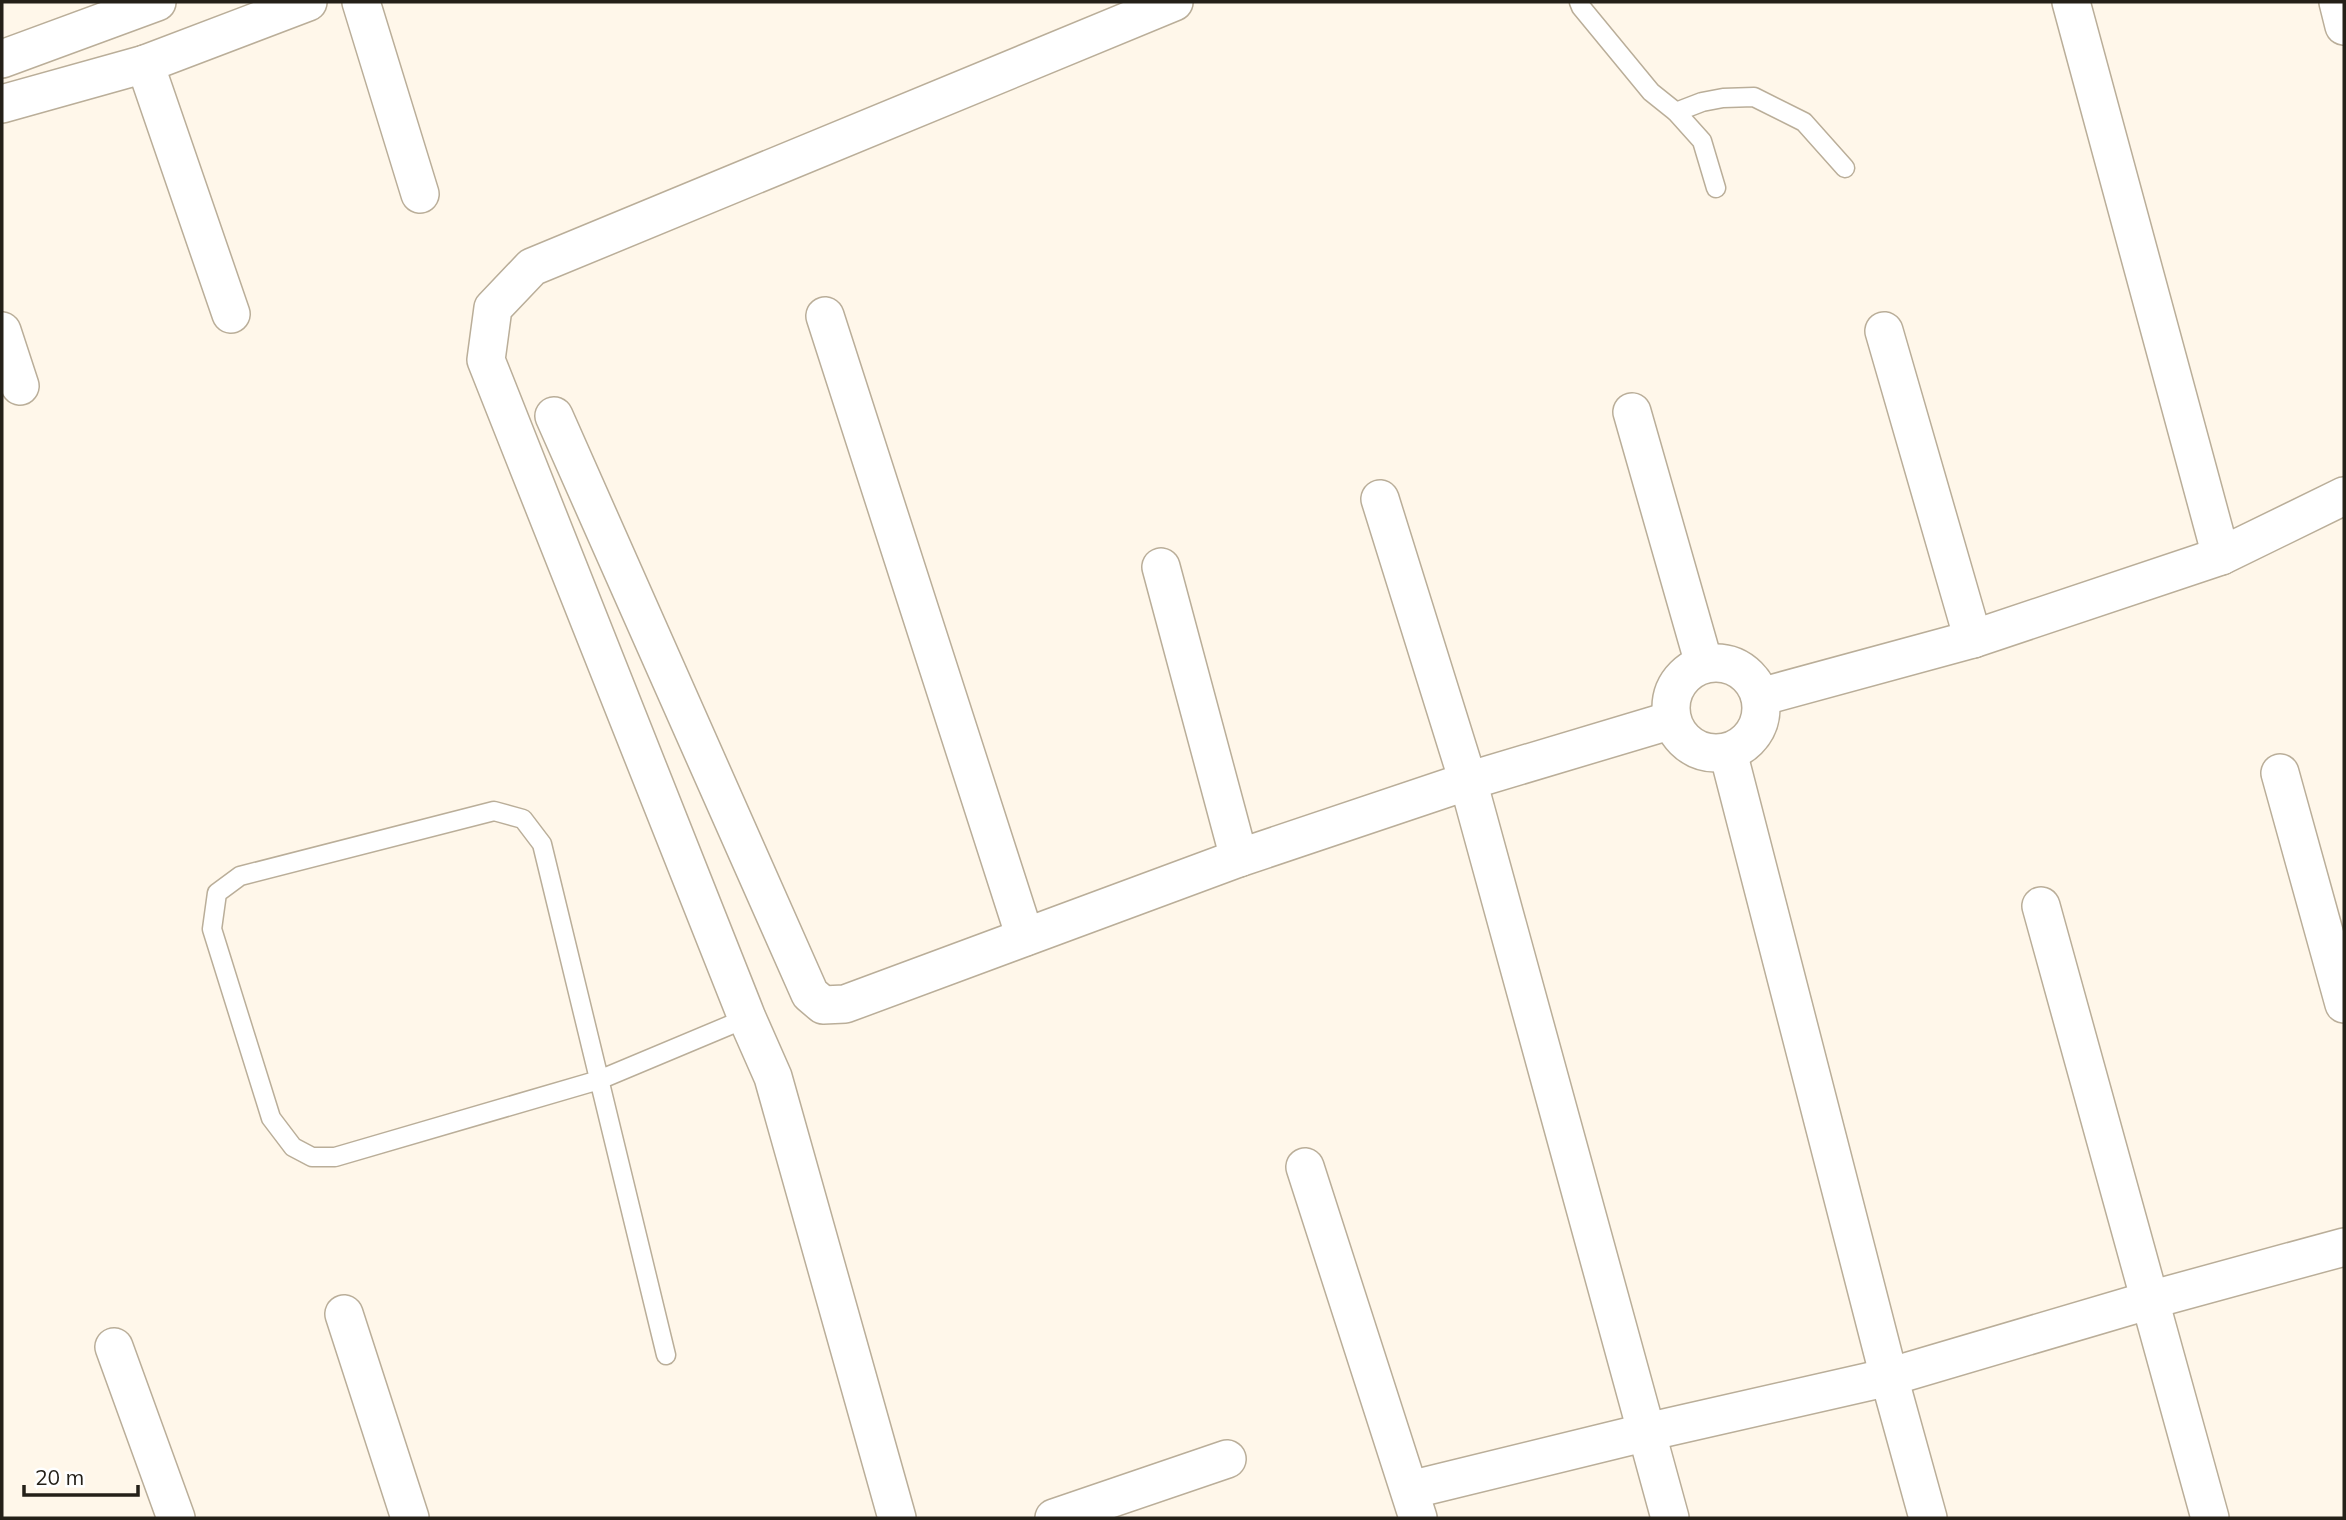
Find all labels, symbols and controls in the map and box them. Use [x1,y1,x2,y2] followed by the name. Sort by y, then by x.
[24,1454,138,1498] scale bar
[35,1464,84,1490] text: 20 m

